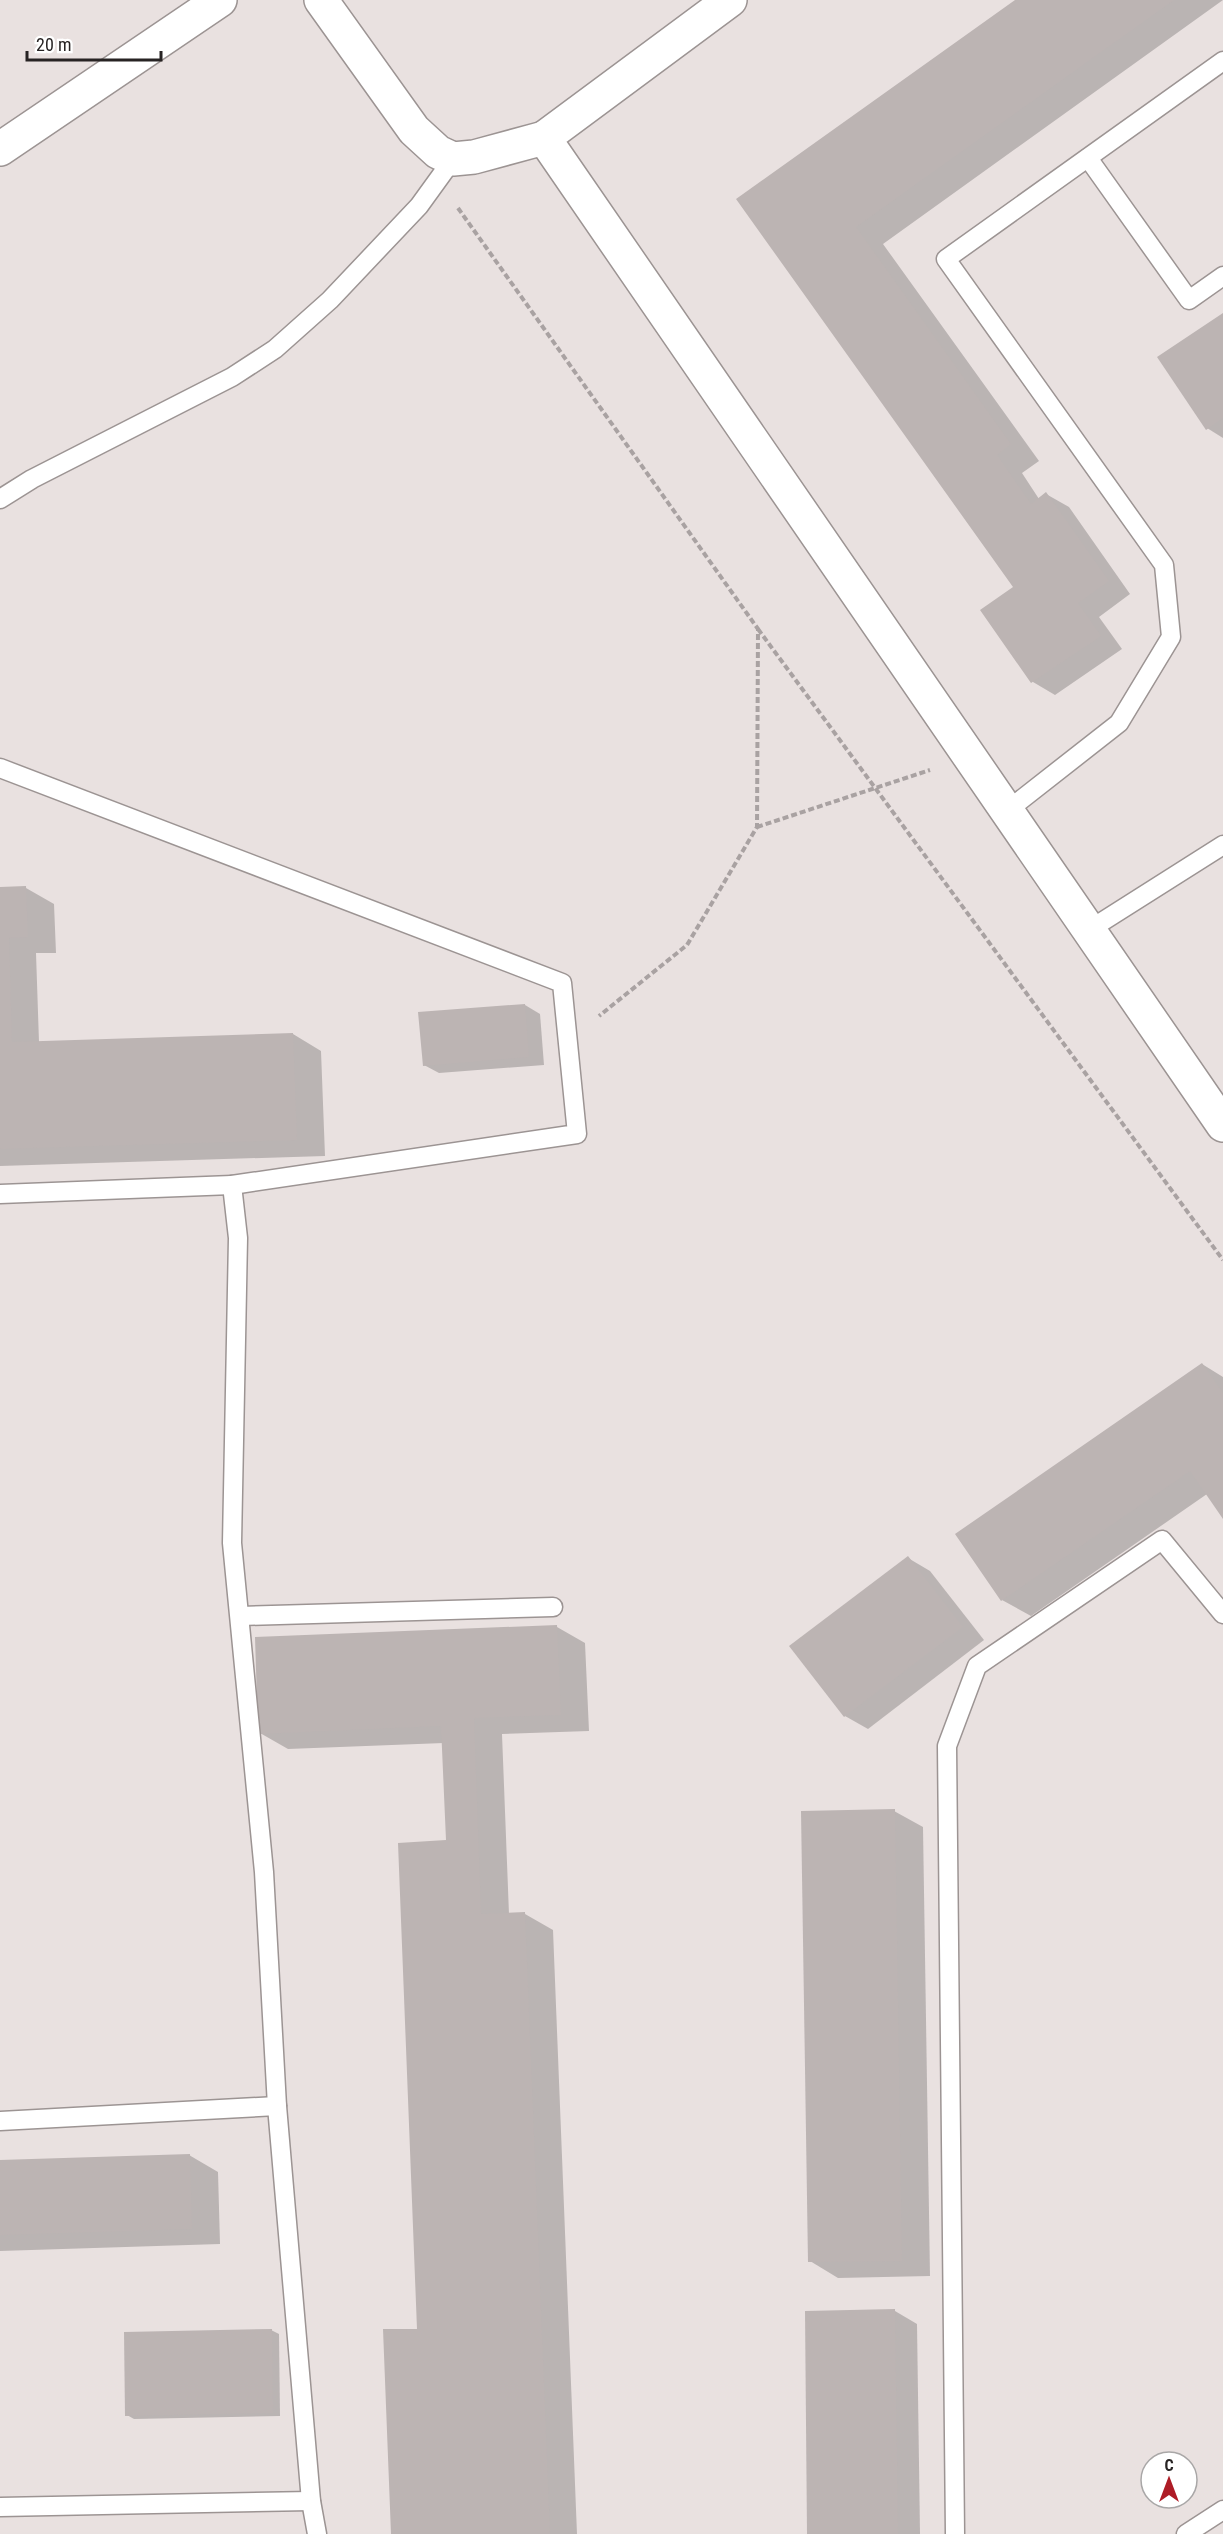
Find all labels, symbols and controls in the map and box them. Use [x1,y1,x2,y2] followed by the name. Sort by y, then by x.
[27,24,160,62] scale bar
[36,34,71,55] text: 20 m
[1139,2450,1199,2510] north arrow
[1164,2456,1174,2475] text: С

